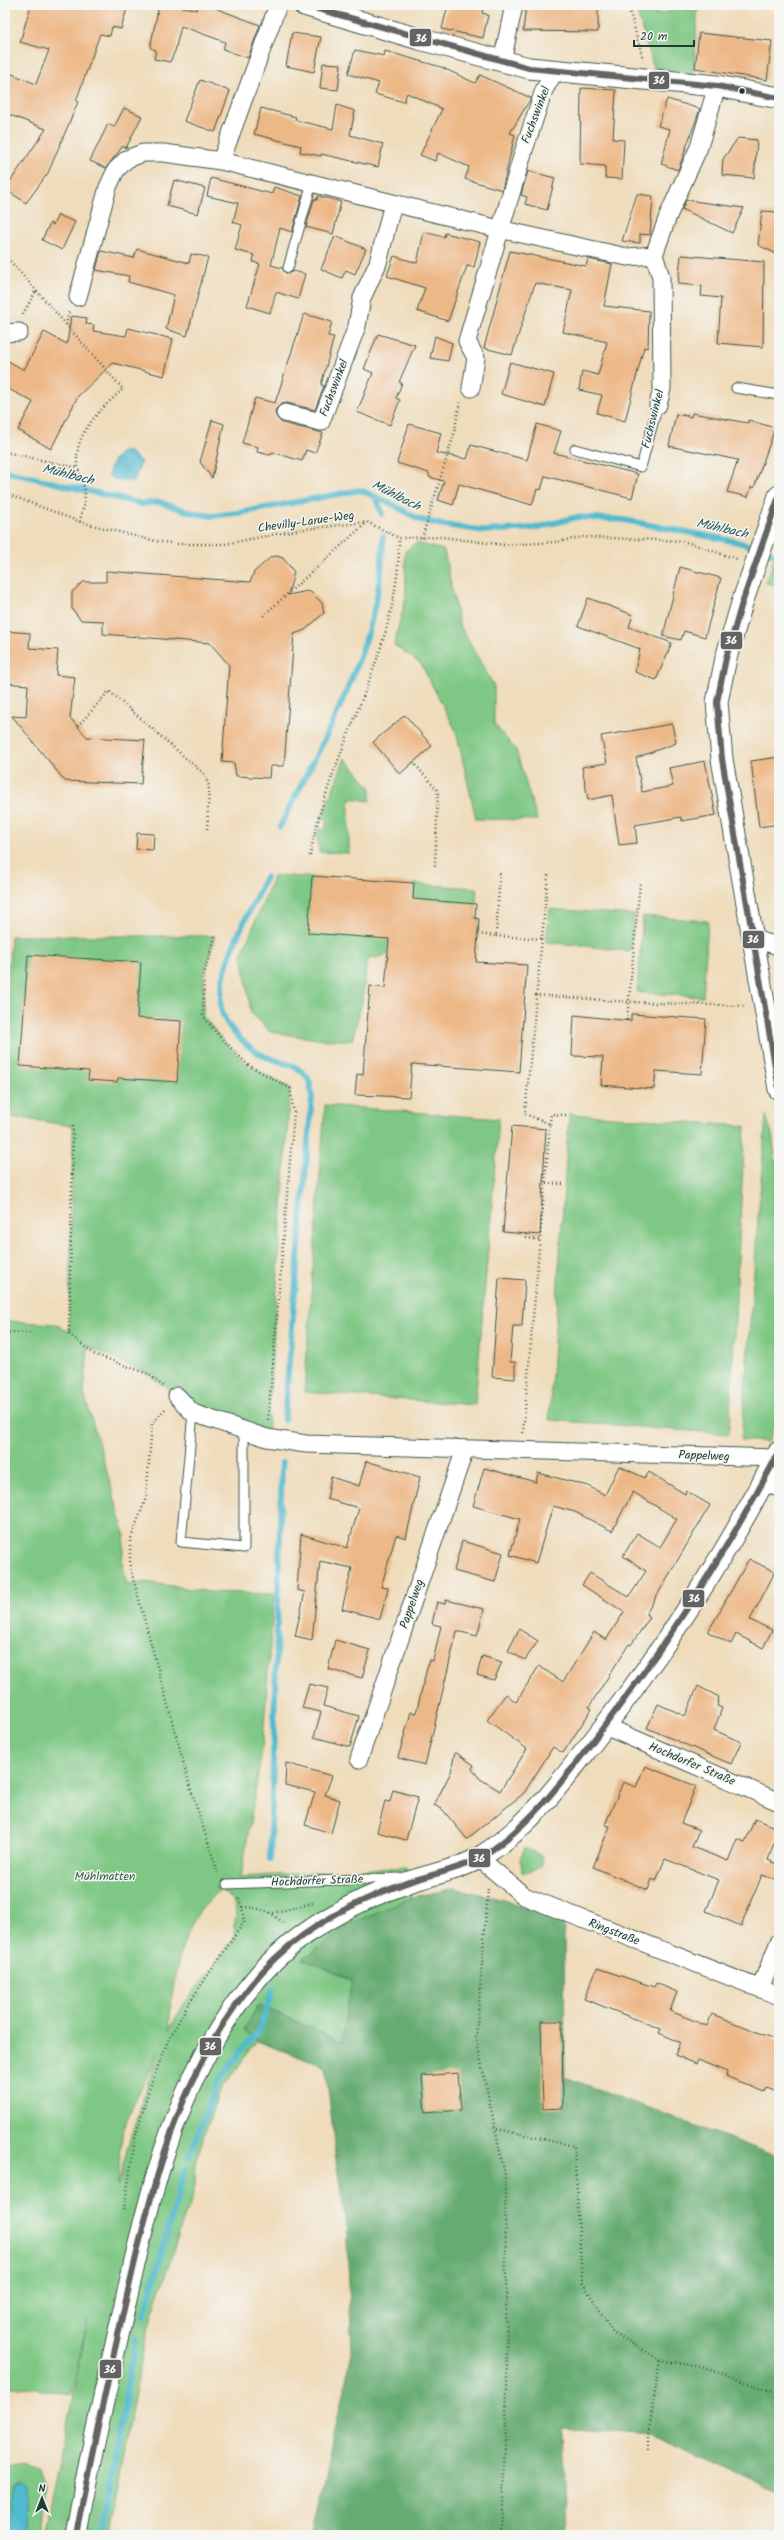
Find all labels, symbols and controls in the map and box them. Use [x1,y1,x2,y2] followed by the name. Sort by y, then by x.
[634,22,694,48] scale bar
[640,27,668,46] text: 20 m
[409,28,432,47] line badge: 36
[414,30,427,48] text: 36
[648,71,670,90] line badge: 36
[652,72,665,90] text: 36
[516,83,556,147] street label: Fuchswinkel
[737,86,747,96] unlabelled marker
[314,356,354,420] street label: Fuchswinkel
[636,387,670,451] street label: Fuchswinkel
[40,458,97,492] water label: Mühlbach
[368,475,425,518] water label: Mühlbach
[257,506,356,538] street label: Chevilly-Larue-Weg
[694,513,751,545] water label: Mühlbach
[720,631,743,650] line badge: 36
[724,632,737,650] text: 36
[742,930,765,949] line badge: 36
[746,931,759,949] text: 36
[678,1446,730,1466] street label: Pappelweg
[395,1576,429,1631] street label: Pappelweg
[682,1589,705,1608] line badge: 36
[687,1590,700,1608] text: 36
[646,1737,739,1791] street label: Hochdorfer Straße
[468,1848,491,1868] line badge: 36
[472,1850,485,1868] text: 36
[75,1867,135,1886] park label: Mühlmatten
[271,1870,364,1892] street label: Hochdorfer Straße
[586,1913,643,1951] street label: Ringstraße
[199,2037,222,2056] line badge: 36
[203,2038,216,2056] text: 36
[99,2359,122,2379] line badge: 36
[103,2361,116,2379] text: 36
[22,2478,62,2518] north arrow
[39,2480,46,2498] text: N

